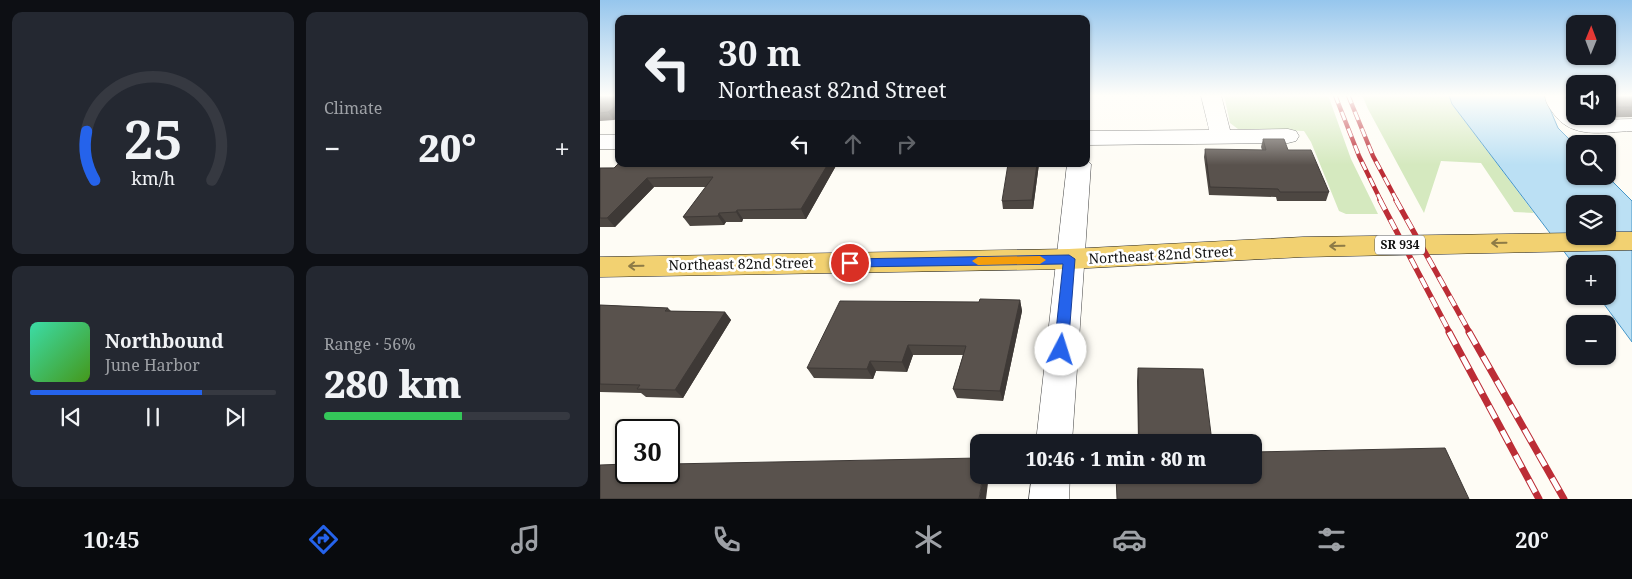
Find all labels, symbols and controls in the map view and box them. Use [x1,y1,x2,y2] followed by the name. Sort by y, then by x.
[1566,15,1616,65] north arrow
[1566,15,1616,365] map controls
[718,29,801,76] text: 30 m
[635,35,700,100] icon: left
[718,74,946,104] text: Northeast 82nd Street
[1566,75,1616,125] button: sound
[324,97,382,119] text: Climate
[124,103,182,174] text: 25
[418,121,476,173] text: 20°
[324,129,340,167] text: −
[554,129,570,167] text: +
[786,130,814,158] icon: left
[839,130,867,158] icon: ahead
[892,130,920,158] icon: right
[1566,135,1616,185] button: search
[131,166,175,190] text: km/h
[1566,195,1616,245] button: layers
[1375,236,1425,254] road number: SR 934
[1491,238,1508,248] one-way arrow
[1088,241,1234,268] street label: Northeast 82nd Street
[1329,241,1345,251] one-way arrow
[829,242,871,284] pin
[836,249,864,277] icon: arrive
[668,253,814,274] street label: Northeast 82nd Street
[1566,255,1616,305] button: +
[628,261,644,271] one-way arrow
[1566,315,1616,365] button: −
[1034,323,1086,375] position arrow
[105,328,224,354] text: Northbound
[324,333,416,355] text: Range · 56%
[105,354,200,376] text: June Harbor
[324,357,462,409] text: 280 km
[57,403,85,431] icon: previous
[139,403,167,431] icon: pause
[221,403,249,431] icon: next
[615,419,680,484] speed limit sign: 30
[1026,446,1206,472] text: 10:46 · 1 min · 80 m
[306,522,341,557] icon: directions
[508,522,543,557] icon: music
[709,522,744,557] icon: phone
[911,522,946,557] icon: climate
[1112,522,1147,557] icon: car
[1314,522,1349,557] icon: filters
[83,524,140,554] text: 10:45
[1515,524,1549,554] text: 20°

